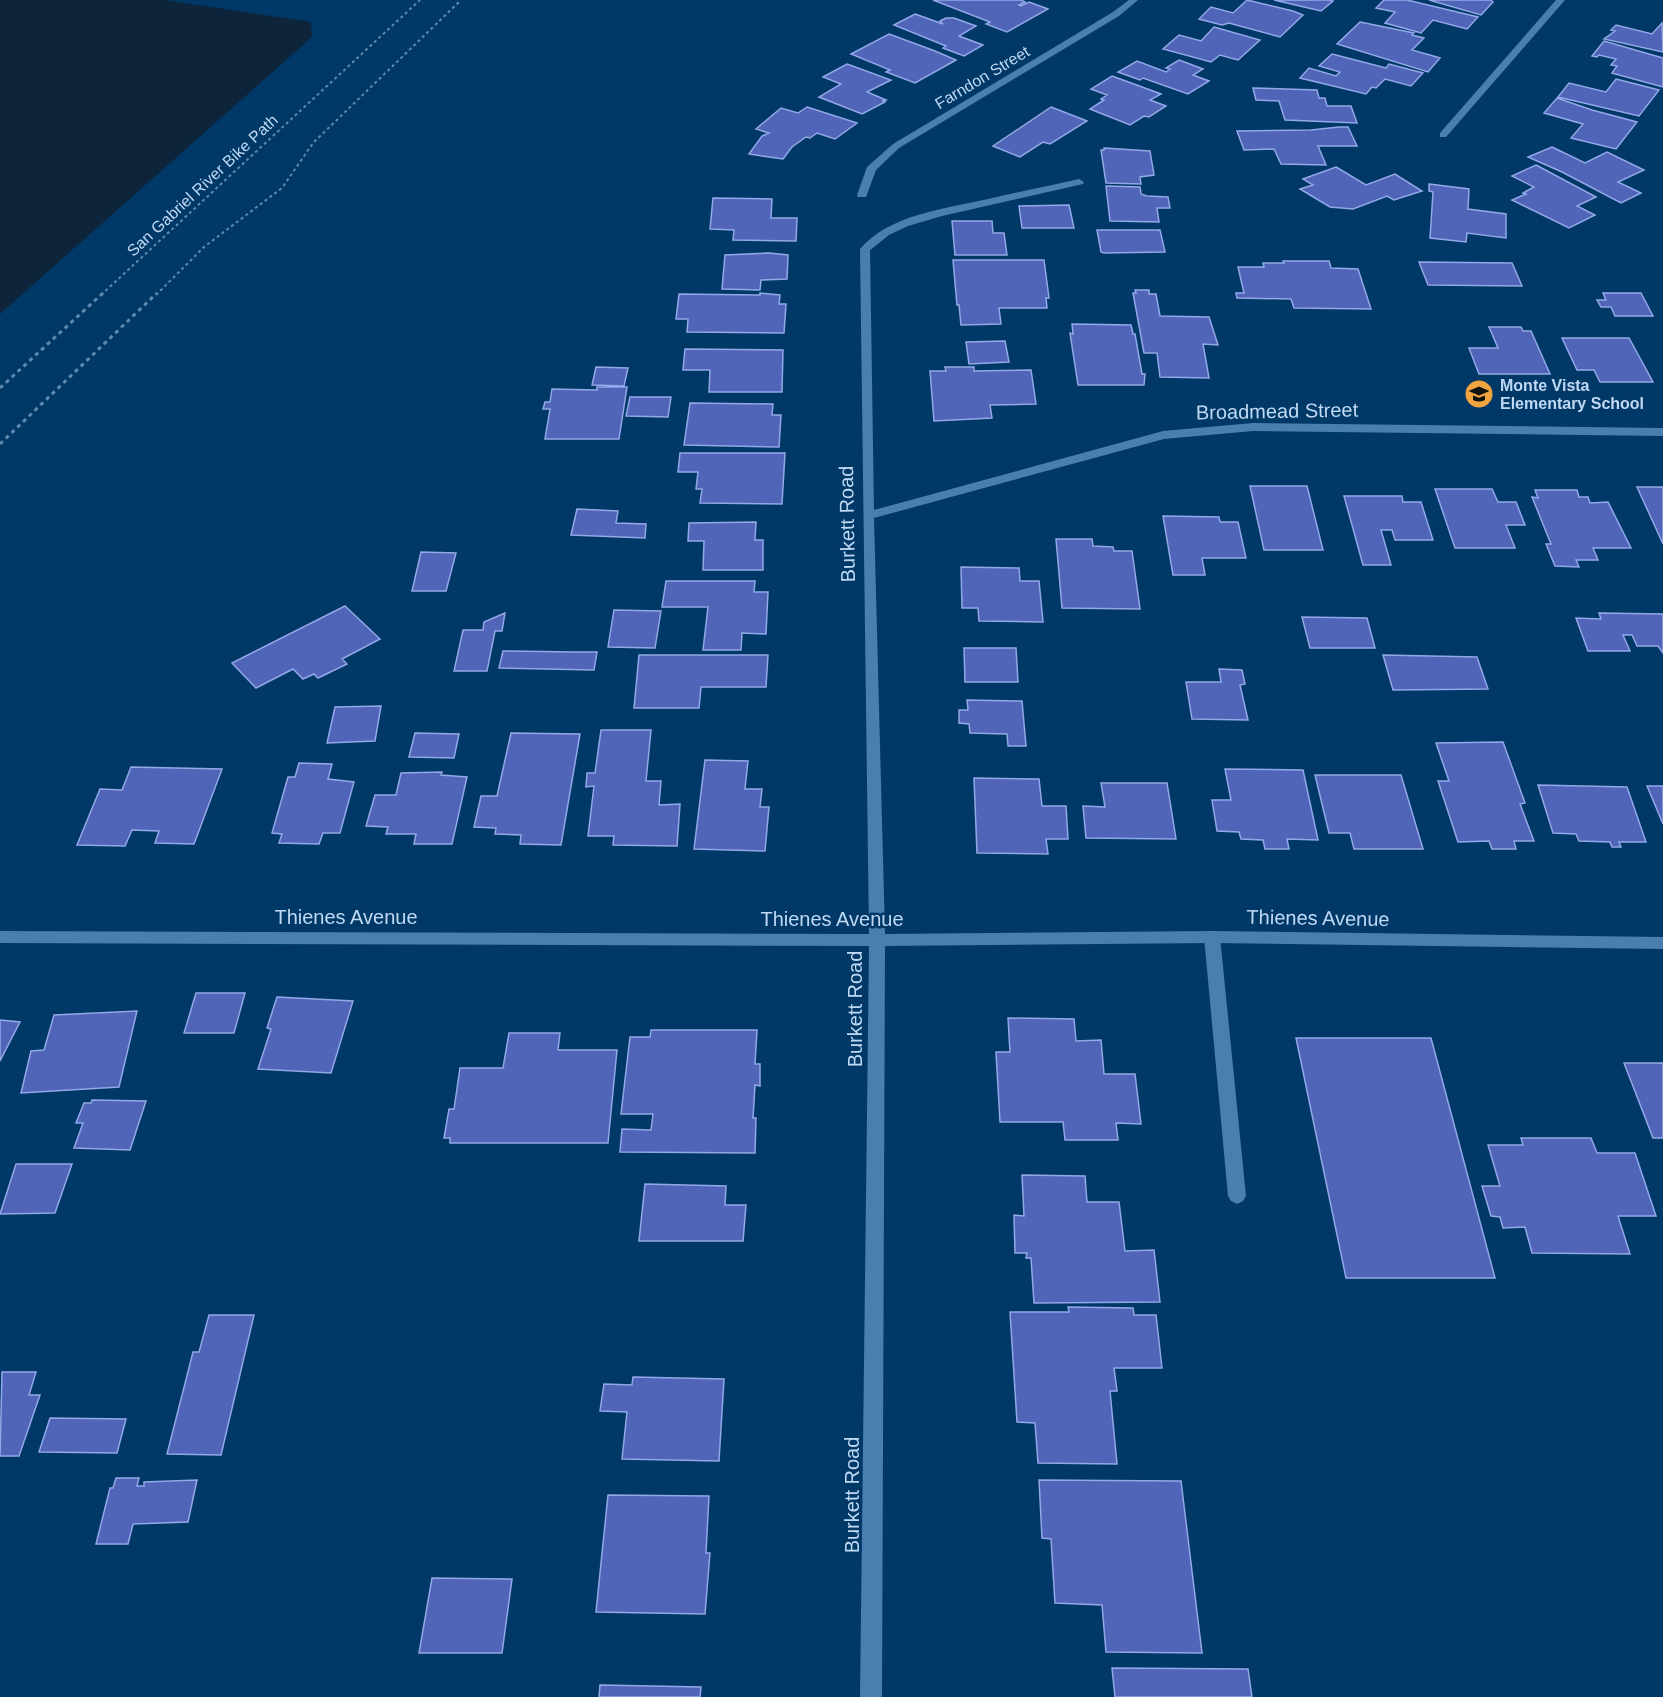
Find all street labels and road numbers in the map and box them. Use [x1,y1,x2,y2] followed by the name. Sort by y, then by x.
[932,42,1033,112] street label: Farndon Street
[124,111,281,260] street label: San Gabriel River Bike Path
[1196,399,1359,423] street label: Broadmead Street
[835,465,859,583] street label: Burkett Road
[274,906,418,928] street label: Thienes Avenue
[1246,906,1390,930] street label: Thienes Avenue
[760,908,904,930] street label: Thienes Avenue
[844,951,866,1067] street label: Burkett Road
[841,1437,863,1553] street label: Burkett Road

